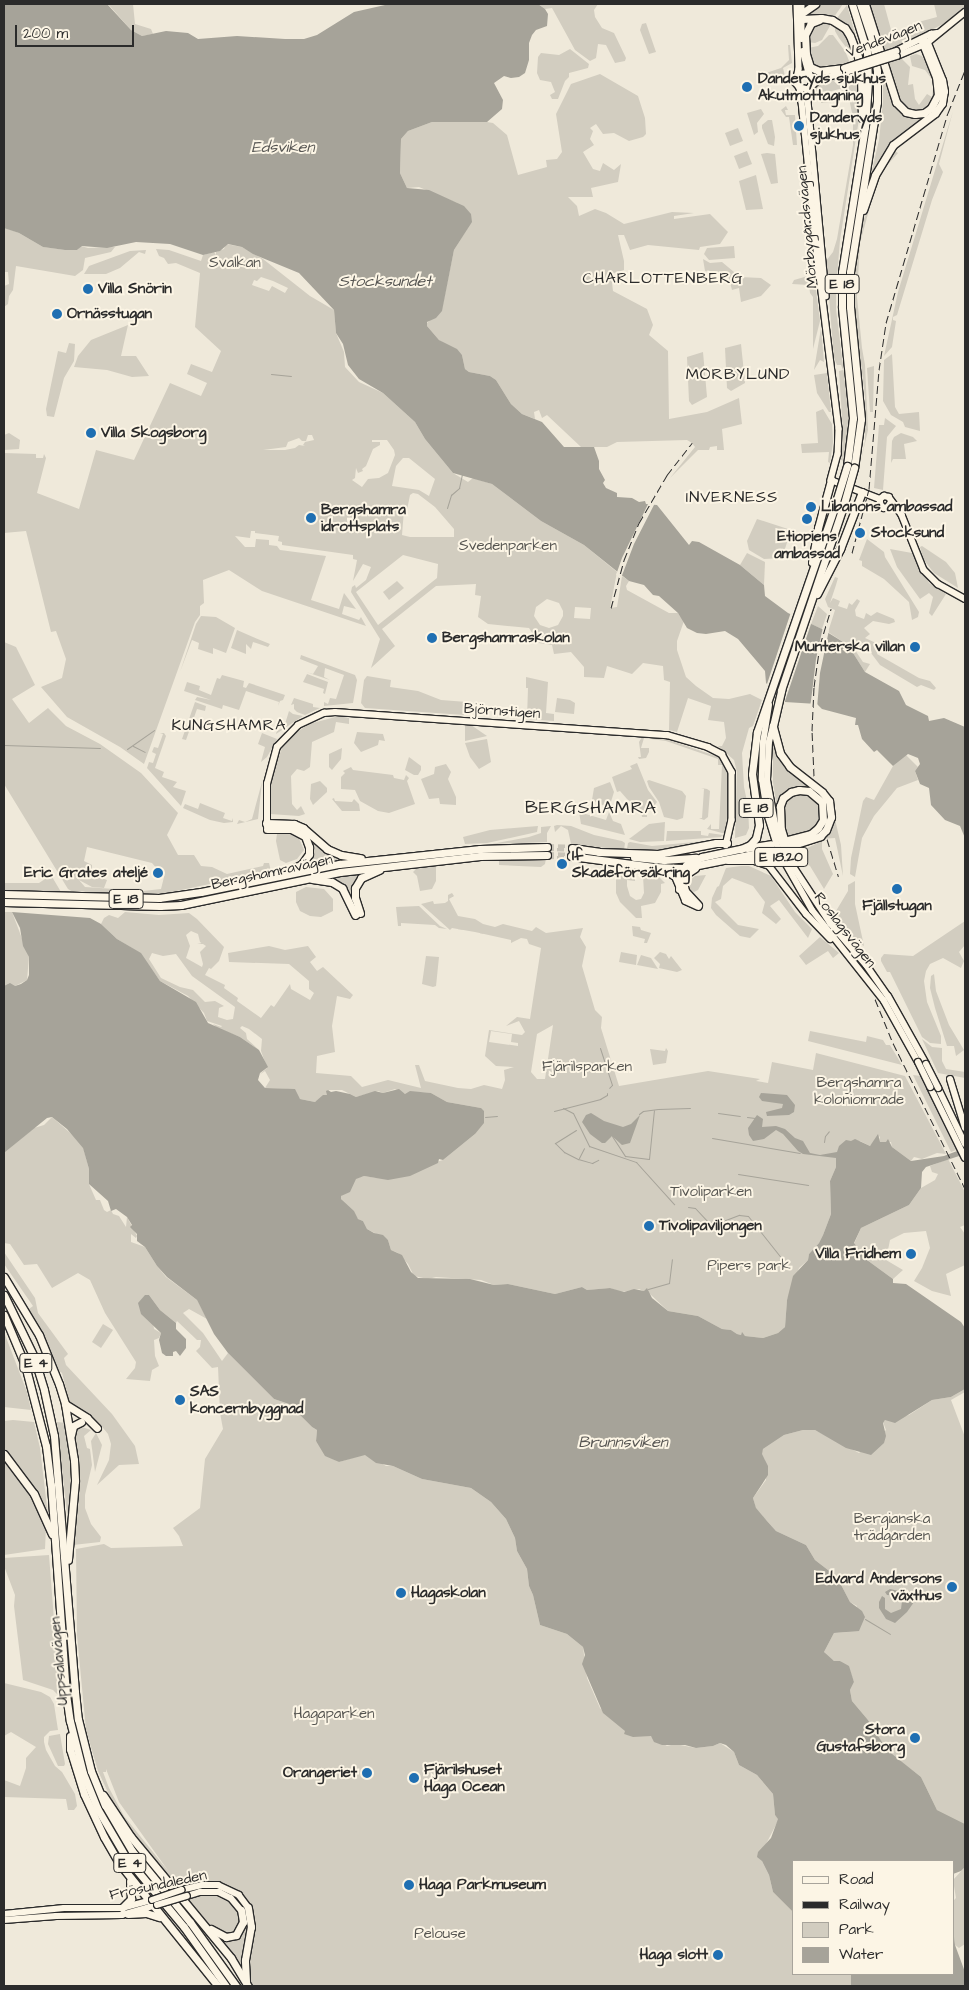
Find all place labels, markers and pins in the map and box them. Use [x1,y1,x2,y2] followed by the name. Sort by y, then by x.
[758,69,886,104] place label: Danderyds sjukhus Akutmottagning
[740,80,754,94] marker: Danderyds sjukhus Akutmottagning
[810,108,882,143] place label: Danderyds sjukhus
[792,119,806,133] marker: Danderyds sjukhus
[98,280,172,298] place label: Villa Snörin
[82,283,94,295] marker: Villa Snörin
[67,305,152,323] place label: Ornässtugan
[51,308,63,320] marker: Ornässtugan
[101,424,206,442] place label: Villa Skogsborg
[85,427,97,439] marker: Villa Skogsborg
[821,498,952,516] place label: Libanons ambassad
[321,500,406,535] place label: Bergshamra idrottsplats
[805,501,817,513] marker: Libanons ambassad
[305,512,317,524] marker: Bergshamra idrottsplats
[801,513,813,525] marker: Etiopiens ambassad
[871,524,944,542] place label: Stocksund
[853,526,867,540] marker: Stocksund
[774,527,840,562] place label: Etiopiens ambassad
[442,629,570,647] place label: Bergshamraskolan
[426,632,438,644] marker: Bergshamraskolan
[795,638,905,656] place label: Munterska villan
[909,641,921,653] marker: Munterska villan
[572,846,690,881] place label: If Skadeförsäkring
[556,858,568,870] marker: If Skadeförsäkring
[24,864,148,882] place label: Eric Grates ateljé
[152,867,164,879] marker: Eric Grates ateljé
[891,883,903,895] marker: Fjällstugan
[862,897,932,915] place label: Fjällstugan
[659,1217,762,1235] place label: Tivolipaviljongen
[643,1220,655,1232] marker: Tivolipaviljongen
[815,1245,901,1263] place label: Villa Fridhem
[905,1248,917,1260] marker: Villa Fridhem
[190,1382,303,1417] place label: SAS koncernbyggnad
[174,1394,186,1406] marker: SAS koncernbyggnad
[816,1569,942,1604] place label: Edvard Andersons växthus
[946,1581,958,1593] marker: Edvard Andersons växthus
[411,1584,486,1602] place label: Hagaskolan
[395,1587,407,1599] marker: Hagaskolan
[816,1720,905,1755] place label: Stora Gustafsborg
[909,1732,921,1744] marker: Stora Gustafsborg
[424,1760,505,1795] place label: Fjärilshuset Haga Ocean
[283,1764,357,1782] place label: Orangeriet
[361,1767,373,1779] marker: Orangeriet
[408,1772,420,1784] marker: Fjärilshuset Haga Ocean
[419,1876,546,1894] place label: Haga Parkmuseum
[403,1879,415,1891] marker: Haga Parkmuseum
[639,1946,708,1964] place label: Haga slott
[712,1949,724,1961] marker: Haga slott

